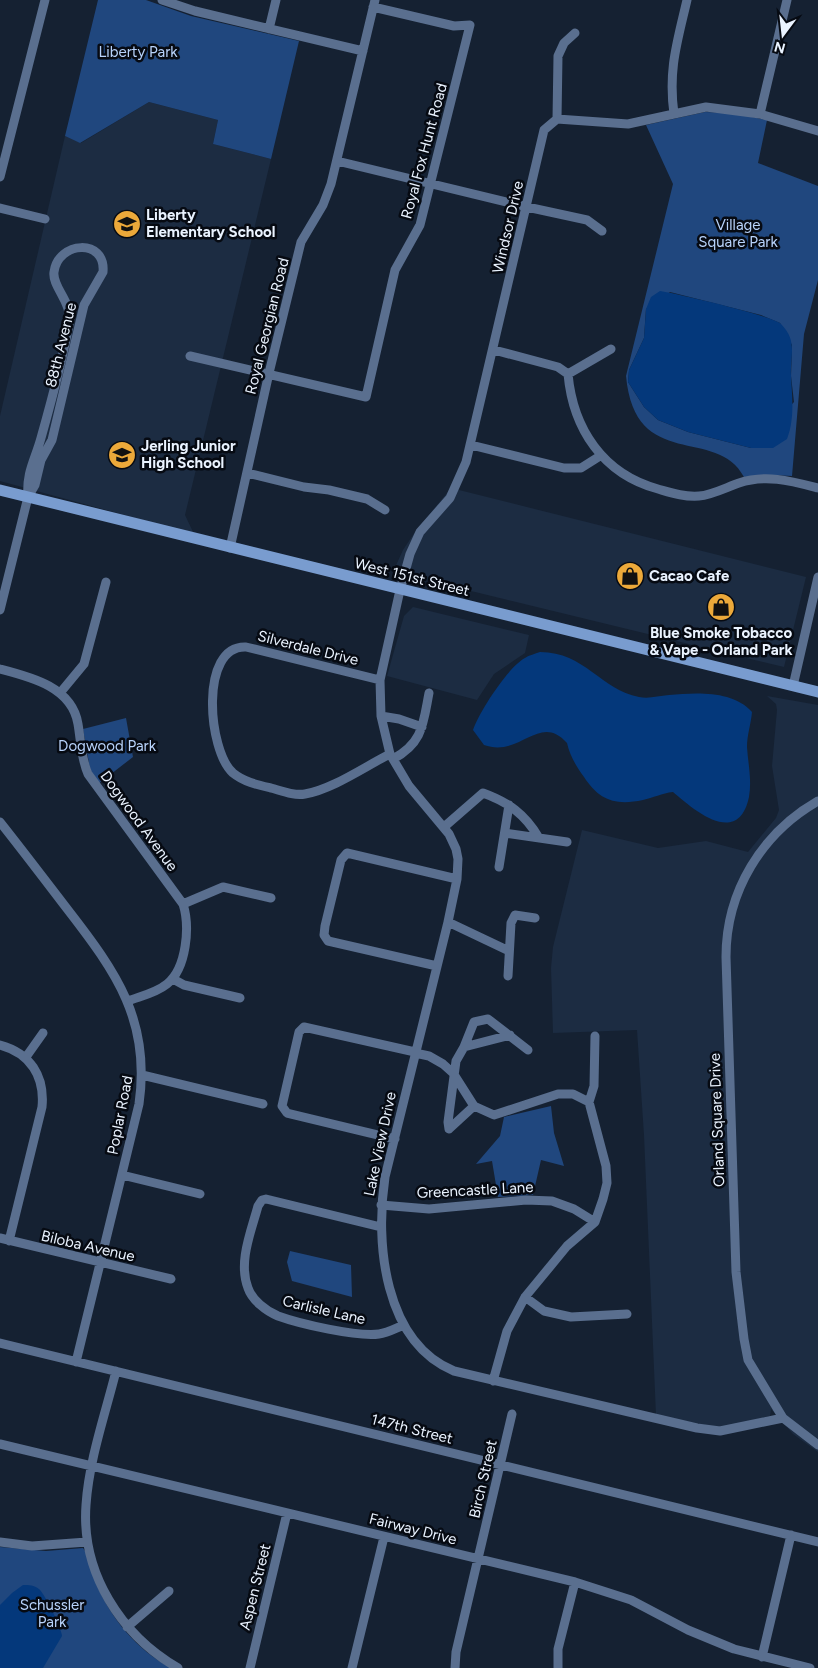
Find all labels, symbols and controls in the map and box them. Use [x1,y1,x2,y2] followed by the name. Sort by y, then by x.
[758,10,808,60] north arrow
[772,37,787,57] text: N
[98,43,178,61] park label: Liberty Park
[397,81,451,221] street label: Royal Fox Hunt Road
[489,179,527,275] street label: Windsor Drive
[146,206,276,241] place label: Liberty Elementary School
[112,209,142,239] school or university icon: Liberty Elementary School
[698,216,778,251] park label: Village Square Park
[241,256,293,396] street label: Royal Georgian Road
[42,301,80,389] street label: 88th Avenue
[141,437,236,472] place label: Jerling Junior High School
[107,440,137,470] school or university icon: Jerling Junior High School
[353,554,472,600] street label: West 151st Street
[615,561,645,591] shop icon: Cacao Cafe
[649,567,730,585] place label: Cacao Cafe
[706,592,736,622] shop icon: Blue Smoke Tobacco & Vape - Orland Park
[650,624,792,659] place label: Blue Smoke Tobacco & Vape - Orland Park
[256,627,360,669] street label: Silverdale Drive
[58,737,157,755] park label: Dogwood Park
[96,767,182,875] street label: Dogwood Avenue
[706,1053,728,1187] street label: Orland Square Drive
[103,1074,137,1156] street label: Poplar Road
[360,1090,400,1198] street label: Lake View Drive
[416,1178,534,1202] street label: Greencastle Lane
[39,1226,137,1266] street label: Biloba Avenue
[281,1292,367,1328] street label: Carlisle Lane
[369,1410,455,1448] street label: 147th Street
[465,1438,501,1520] street label: Birch Street
[367,1509,459,1549] street label: Fairway Drive
[236,1542,274,1632] street label: Aspen Street
[20,1596,84,1631] park label: Schussler Park

